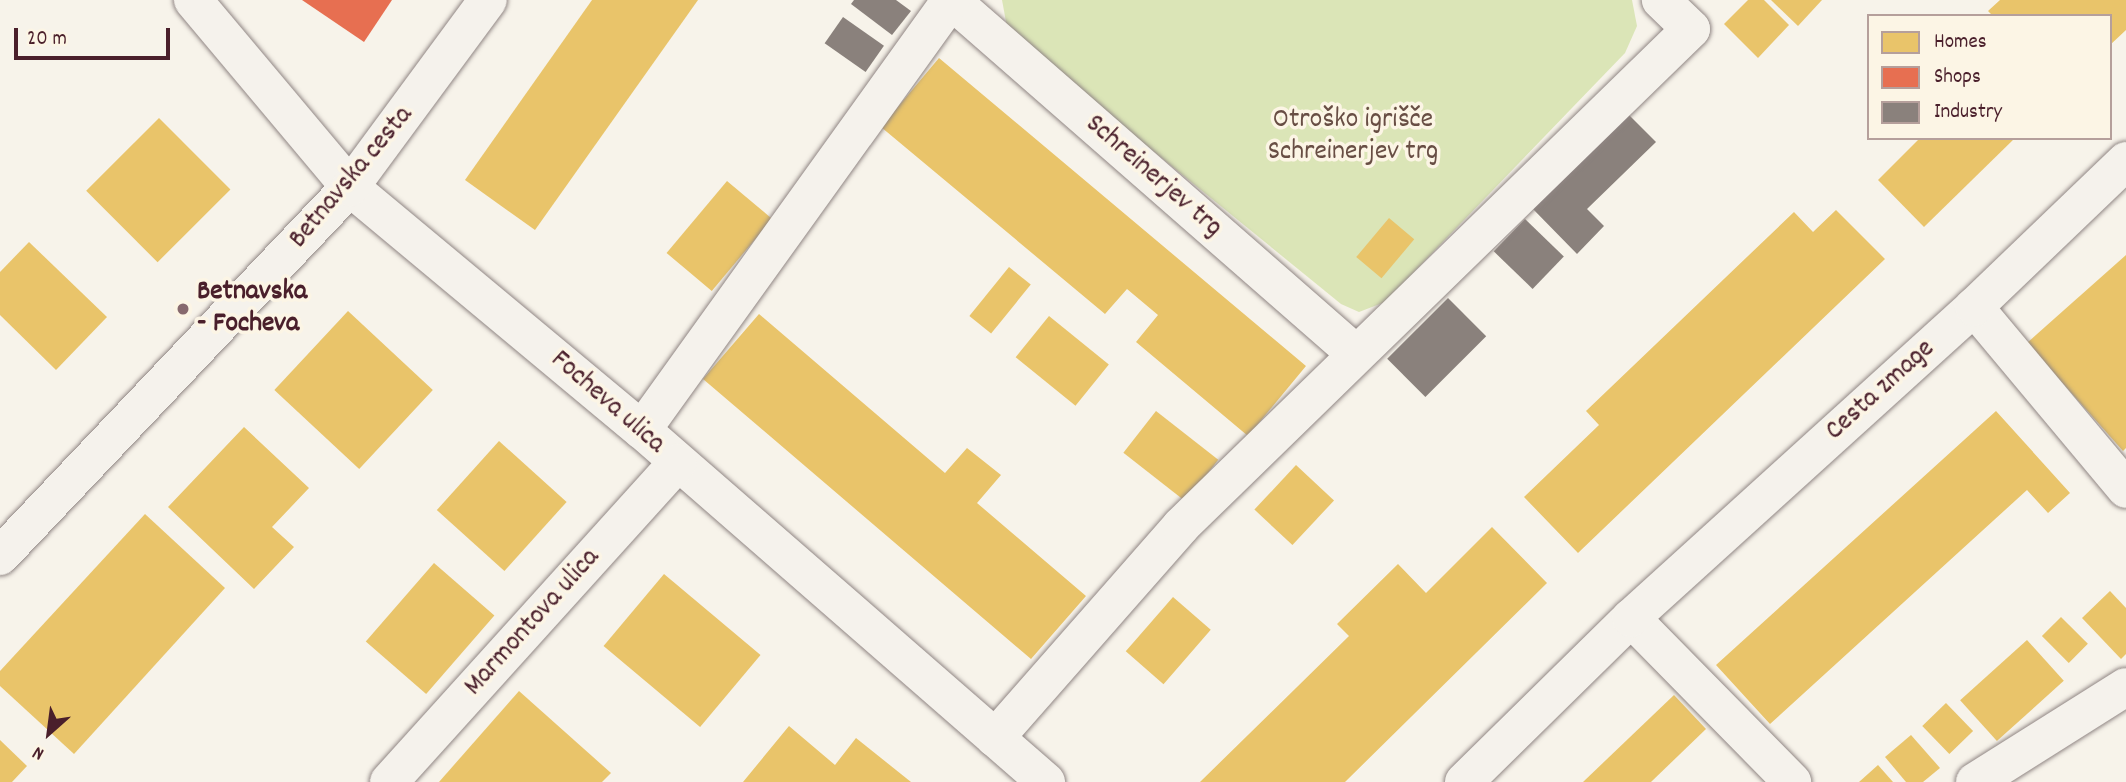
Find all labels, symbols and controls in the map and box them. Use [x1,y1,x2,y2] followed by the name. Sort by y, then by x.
[18,14,173,58] scale bar
[1867,14,2112,140] legend
[27,25,67,55] text: 20 m
[1934,28,1987,58] text: Homes
[1934,63,1981,93] text: Shops
[1934,98,2002,128] text: Industry
[283,100,421,256] street label: Betnavska cesta
[1268,104,1438,170] park label: Otroško igrišče Schreinerjev trg
[1078,108,1228,246] street label: Schreinerjev trg
[197,276,307,342] place label: Betnavska - Focheva
[175,301,191,317] marker: Betnavska - Focheva
[1819,333,1943,449] street label: Cesta zmage
[543,344,671,462] street label: Focheva ulica
[458,542,608,704] street label: Marmontova ulica
[14,698,84,768] north arrow
[28,738,49,766] text: N

